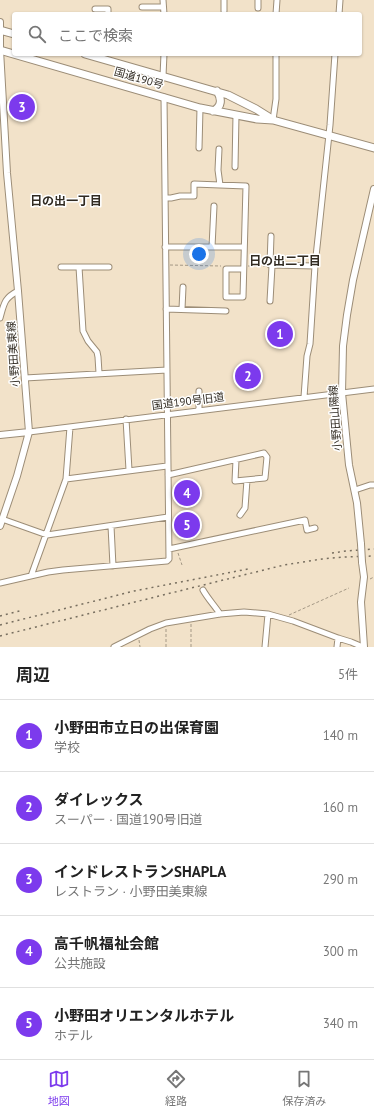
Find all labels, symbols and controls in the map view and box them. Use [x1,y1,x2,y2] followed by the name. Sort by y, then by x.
[12,12,362,56] search box
[26,23,48,45] icon: search
[58,26,133,45] text: ここで検索
[113,64,165,92] street label: 国道190号
[9,92,35,122] pin: 3
[30,193,102,208] district label: 日の出一丁目
[189,244,209,264] your location
[249,253,321,268] district label: 日の出二丁目
[267,319,293,349] pin: 1
[4,321,22,387] street label: 小野田美東線
[235,361,261,391] pin: 2
[326,385,344,451] street label: 小野田山陽線
[151,390,225,412] street label: 国道190号旧道
[174,478,200,508] pin: 4
[174,510,200,540] pin: 5
[16,664,50,686] text: 周辺
[338,666,358,683] text: 5件
[54,718,219,737] text: 小野田市立日の出保育園
[25,727,33,744] text: 1
[323,727,358,744] text: 140 m
[54,739,80,756] text: 学校
[54,790,144,809] text: ダイレックス
[25,799,33,816] text: 2
[323,799,358,816] text: 160 m
[54,811,203,828] text: スーパー · 国道190号旧道
[54,862,226,881] text: インドレストランSHAPLA
[25,871,33,888] text: 3
[323,871,358,888] text: 290 m
[54,883,207,900] text: レストラン · 小野田美東線
[54,934,159,953] text: 高千帆福祉会館
[25,943,33,960] text: 4
[323,943,358,960] text: 300 m
[54,955,106,972] text: 公共施設
[54,1006,234,1025] text: 小野田オリエンタルホテル
[25,1015,33,1032] text: 5
[323,1015,358,1032] text: 340 m
[54,1027,93,1044] text: ホテル
[48,1068,70,1108] tab: 地図
[165,1068,187,1108] tab: 経路
[282,1068,326,1108] tab: 保存済み

